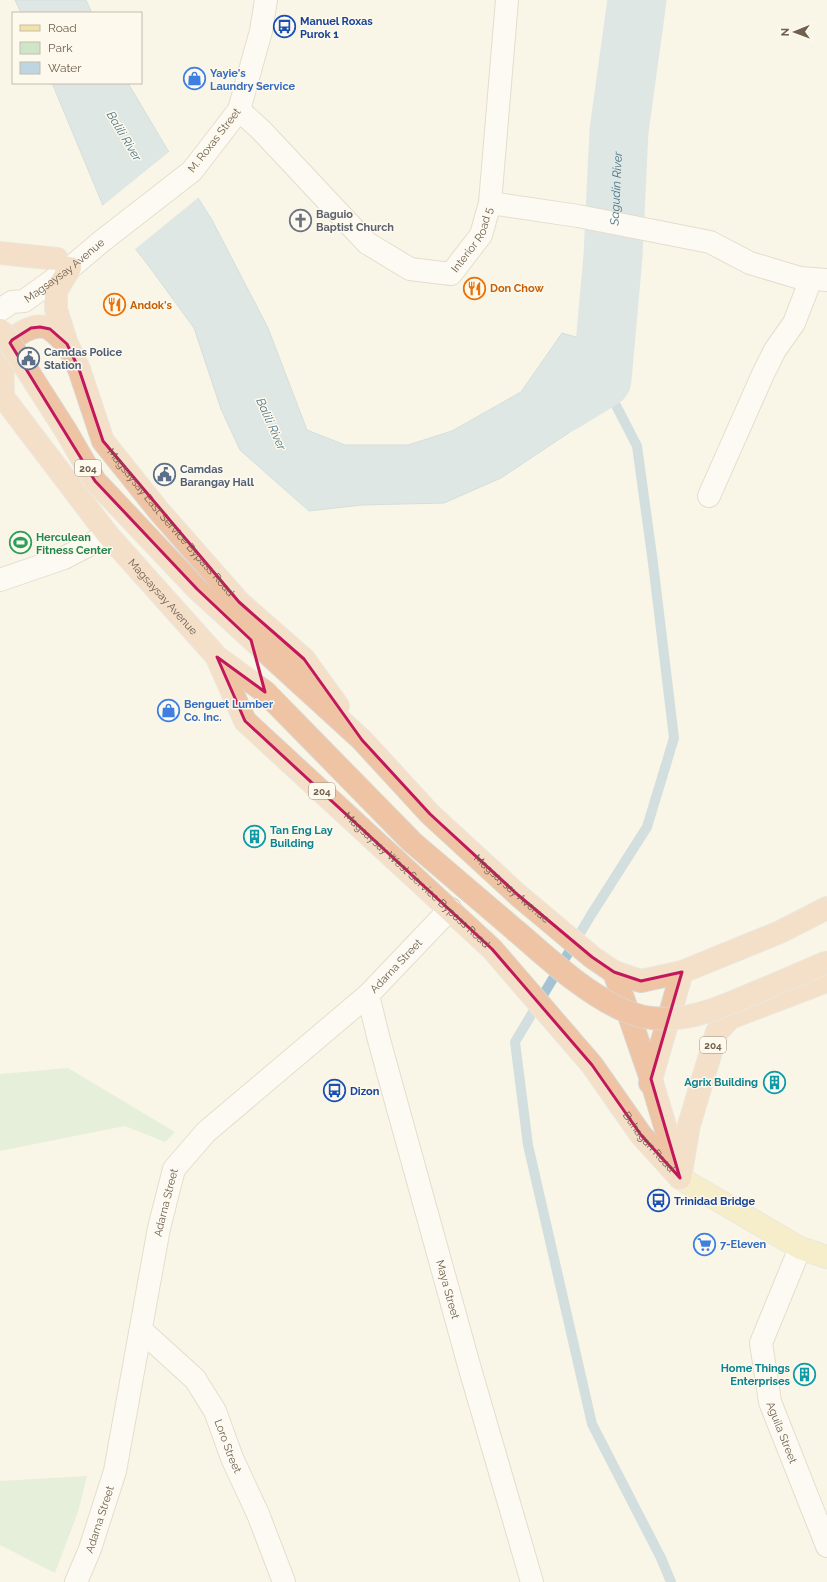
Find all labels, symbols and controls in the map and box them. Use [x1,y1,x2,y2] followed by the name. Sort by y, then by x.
[12,12,142,84] legend
[775,12,815,52] north arrow
[272,14,298,40] bus stop icon: Manuel Roxas Purok 1
[300,15,373,41] place label: Manuel Roxas Purok 1
[48,21,77,35] text: Road
[779,28,792,36] text: N
[48,41,73,55] text: Park
[48,61,82,75] text: Water
[182,66,208,92] shop icon: Yayie's Laundry Service
[210,67,296,93] place label: Yayie's Laundry Service
[185,105,244,175] street label: M. Roxas Street
[104,109,145,164] water label: Balili River
[607,150,625,227] water label: Sagudin River
[449,206,495,275] street label: Interior Road 5
[287,207,313,233] church icon: Baguio Baptist Church
[316,208,394,234] place label: Baguio Baptist Church
[22,236,107,306] street label: Magsaysay Avenue
[461,275,487,301] restaurant icon: Don Chow
[490,282,544,295] place label: Don Chow
[101,292,127,318] restaurant icon: Andok's
[130,299,172,312] place label: Andok's
[15,345,41,371] public building icon: Camdas Police Station
[44,346,122,372] place label: Camdas Police Station
[253,396,289,453] water label: Balili River
[104,446,237,599] street label: Magsaysay East Service Bypass Road
[75,460,101,476] road number: 204
[151,462,177,488] public building icon: Camdas Barangay Hall
[180,463,254,489] place label: Camdas Barangay Hall
[8,530,34,556] sports icon: Herculean Fitness Center
[36,531,113,557] place label: Herculean Fitness Center
[125,556,200,638] street label: Magsaysay Avenue
[155,697,181,723] shop icon: Benguet Lumber Co. Inc.
[184,698,274,724] place label: Benguet Lumber Co. Inc.
[309,783,335,799] road number: 204
[341,809,493,951] street label: Magsaysay West Service Bypass Road
[242,823,268,849] building icon: Tan Eng Lay Building
[270,824,333,850] place label: Tan Eng Lay Building
[471,852,553,926] street label: Magsaysay Avenue
[367,936,425,996] street label: Adarna Street
[700,1037,726,1053] road number: 204
[761,1069,787,1095] building icon: Agrix Building
[684,1076,758,1089] place label: Agrix Building
[321,1078,347,1104] bus stop icon: Dizon
[350,1085,380,1098] place label: Dizon
[620,1109,678,1175] street label: Buhagan Road
[152,1167,181,1238] street label: Adarna Street
[646,1188,672,1214] bus stop icon: Trinidad Bridge
[674,1195,756,1208] place label: Trinidad Bridge
[692,1231,718,1257] supermarket icon: 7-Eleven
[720,1238,766,1251] place label: 7-Eleven
[433,1259,462,1321] street label: Maya Street
[792,1361,818,1387] building icon: Home Things Enterprises
[721,1362,791,1388] place label: Home Things Enterprises
[763,1400,800,1466] street label: Aguila Street
[212,1418,244,1475] street label: Loro Street
[83,1484,117,1555] street label: Adarna Street

